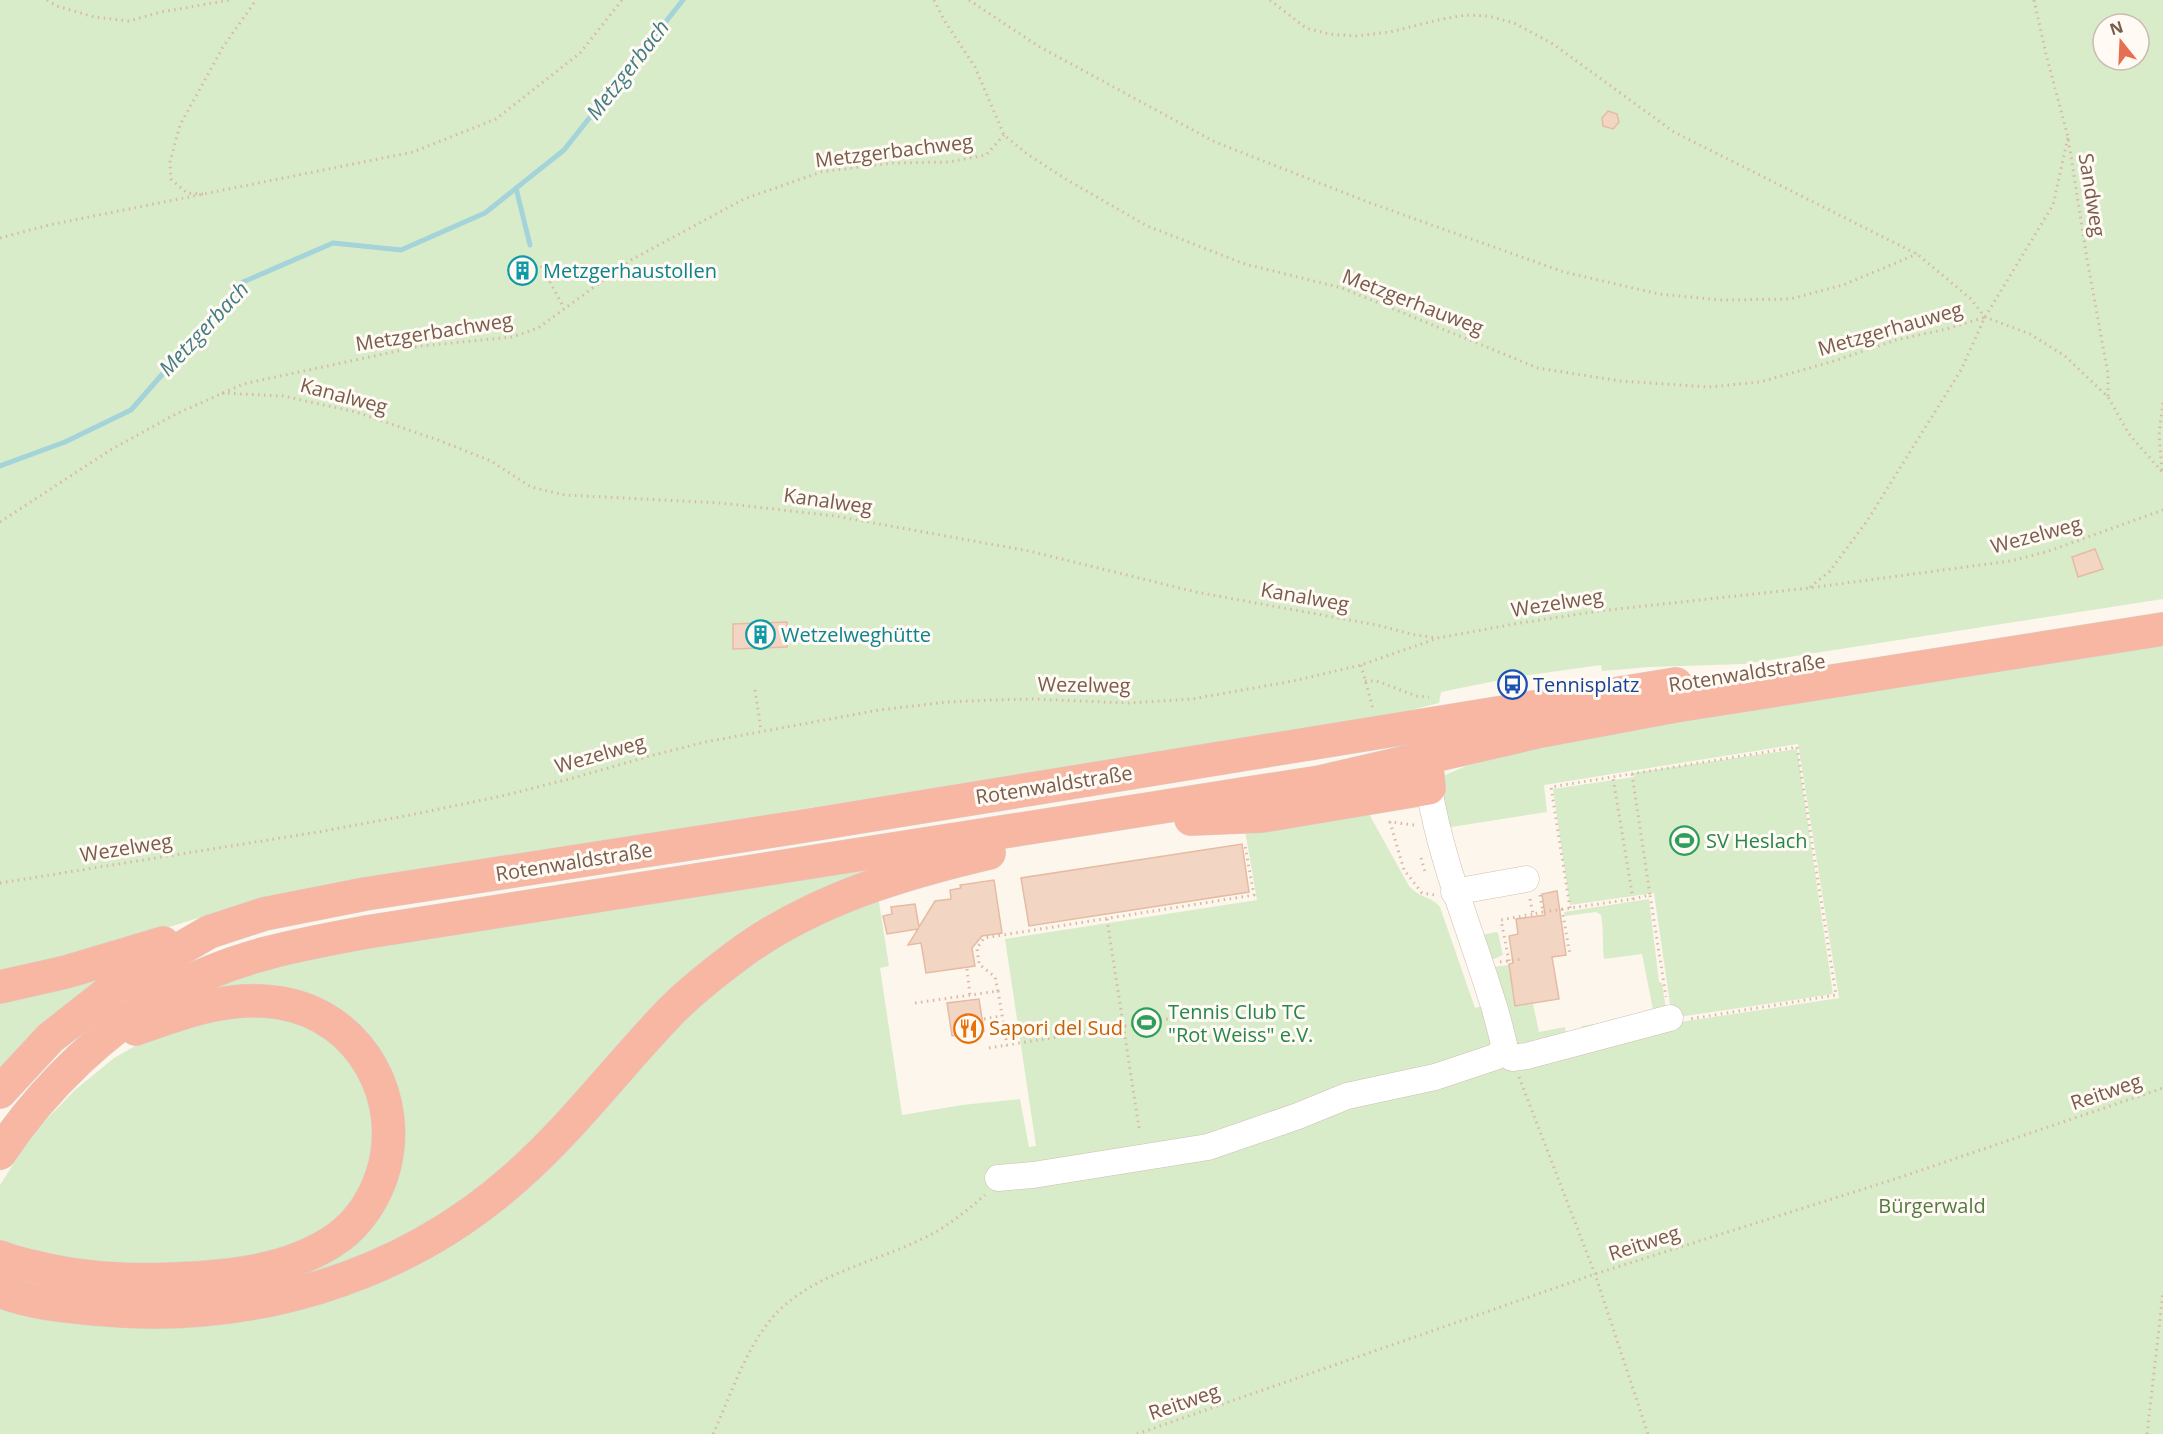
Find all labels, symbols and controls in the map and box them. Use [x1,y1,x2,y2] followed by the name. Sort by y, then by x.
[2091,12,2151,72] north arrow
[579,14,675,125] water label: Metzgerbach
[2107,15,2126,40] text: N
[813,127,975,174] street label: Metzgerbachweg
[2073,151,2112,239] street label: Sandweg
[506,255,538,287] building icon: Metzgerhaustollen
[543,257,717,284] place label: Metzgerhaustollen
[1339,262,1488,341] street label: Metzgerhauweg
[152,275,254,382] water label: Metzgerbach
[1814,295,1965,362] street label: Metzgerhauweg
[353,306,515,357] street label: Metzgerbachweg
[297,371,391,420] street label: Kanalweg
[782,481,874,520] street label: Kanalweg
[1987,509,2084,560] street label: Wezelweg
[1259,575,1352,618] street label: Kanalweg
[1509,582,1605,623] street label: Wezelweg
[744,619,776,651] building icon: Wetzelweghütte
[781,621,931,648] place label: Wetzelweghütte
[1667,647,1827,698] street label: Rotenwaldstraße
[1496,669,1528,701] bus stop icon: Tennisplatz
[1037,670,1131,699] street label: Wezelweg
[1533,671,1639,698] place label: Tennisplatz
[551,728,648,779] street label: Wezelweg
[974,759,1134,810] street label: Rotenwaldstraße
[1669,825,1701,857] sports icon: SV Heslach
[78,827,174,868] street label: Wezelweg
[1706,827,1808,854] place label: SV Heslach
[494,836,654,887] street label: Rotenwaldstraße
[1168,998,1313,1048] place label: Tennis Club TC "Rot Weiss" e.V.
[1131,1007,1163,1039] sports icon: Tennis Club TC "Rot Weiss" e.V.
[952,1012,984,1044] restaurant icon: Sapori del Sud
[989,1014,1123,1041] place label: Sapori del Sud
[2067,1067,2145,1116] street label: Reitweg
[1878,1192,1986,1219] park label: Bürgerwald
[1605,1218,1683,1267] street label: Reitweg
[1145,1377,1223,1426] street label: Reitweg

